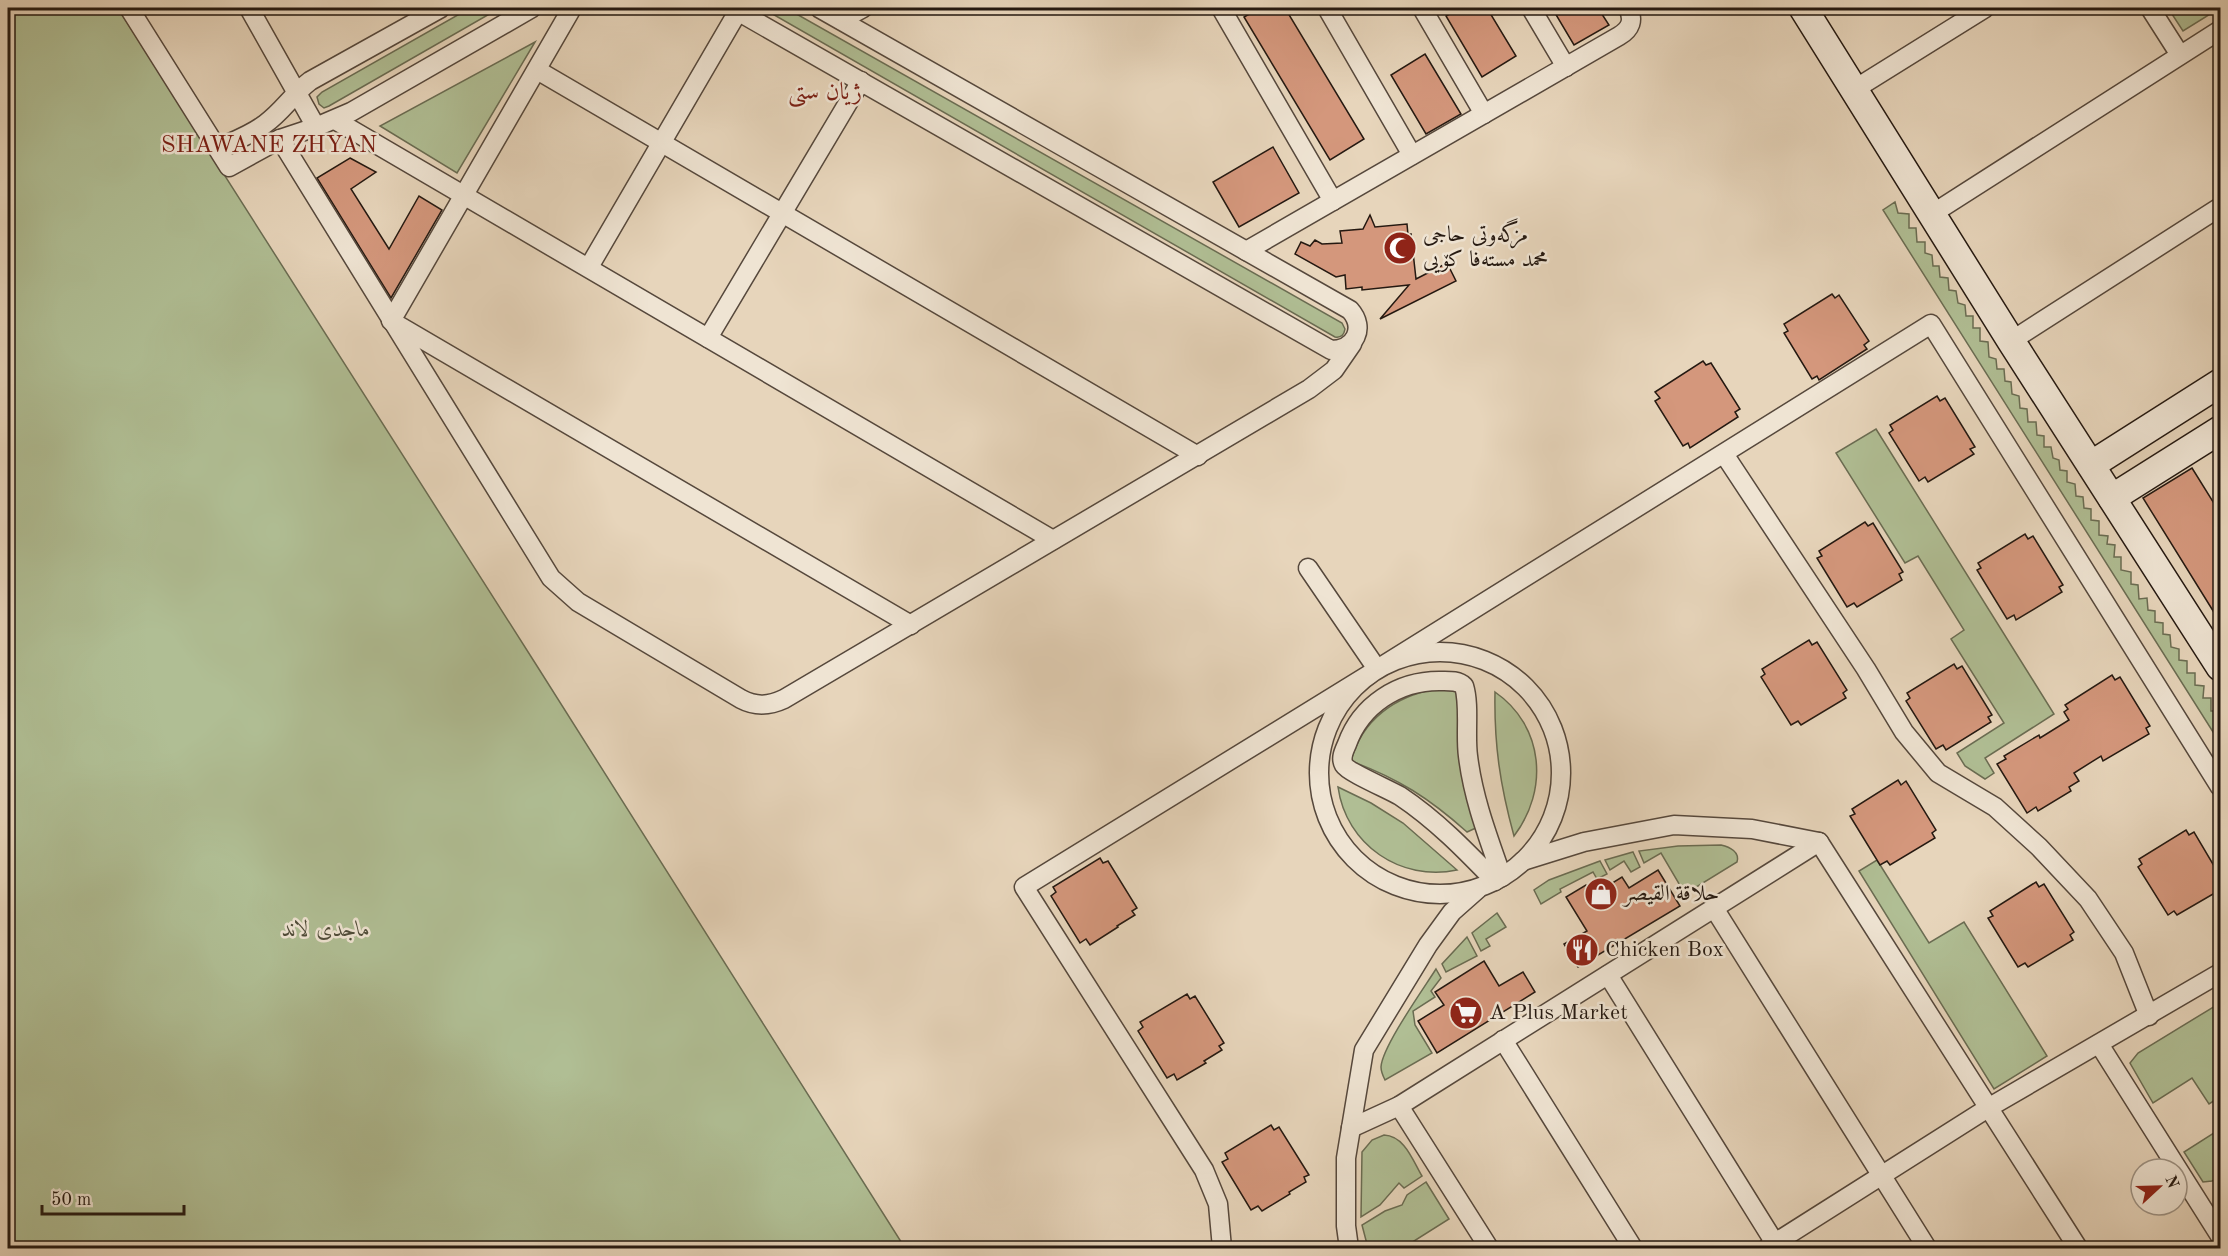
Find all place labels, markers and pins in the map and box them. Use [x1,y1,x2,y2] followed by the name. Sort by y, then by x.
[1423,218,1548,274] place label: مزگەوتی حاجی محمد مستەفا کۆیی
[1382,230,1418,266] mosque icon: مزگەوتی حاجی محمد مستەفا کۆیی
[1583,876,1619,912] shop icon: حلاقة القيصر
[1622,883,1719,907] place label: حلاقة القيصر
[1564,932,1600,968] restaurant icon: Chicken Box
[1605,939,1724,961] place label: Chicken Box
[1448,995,1484,1031] supermarket icon: A Plus Market
[1489,1002,1628,1024] place label: A Plus Market

